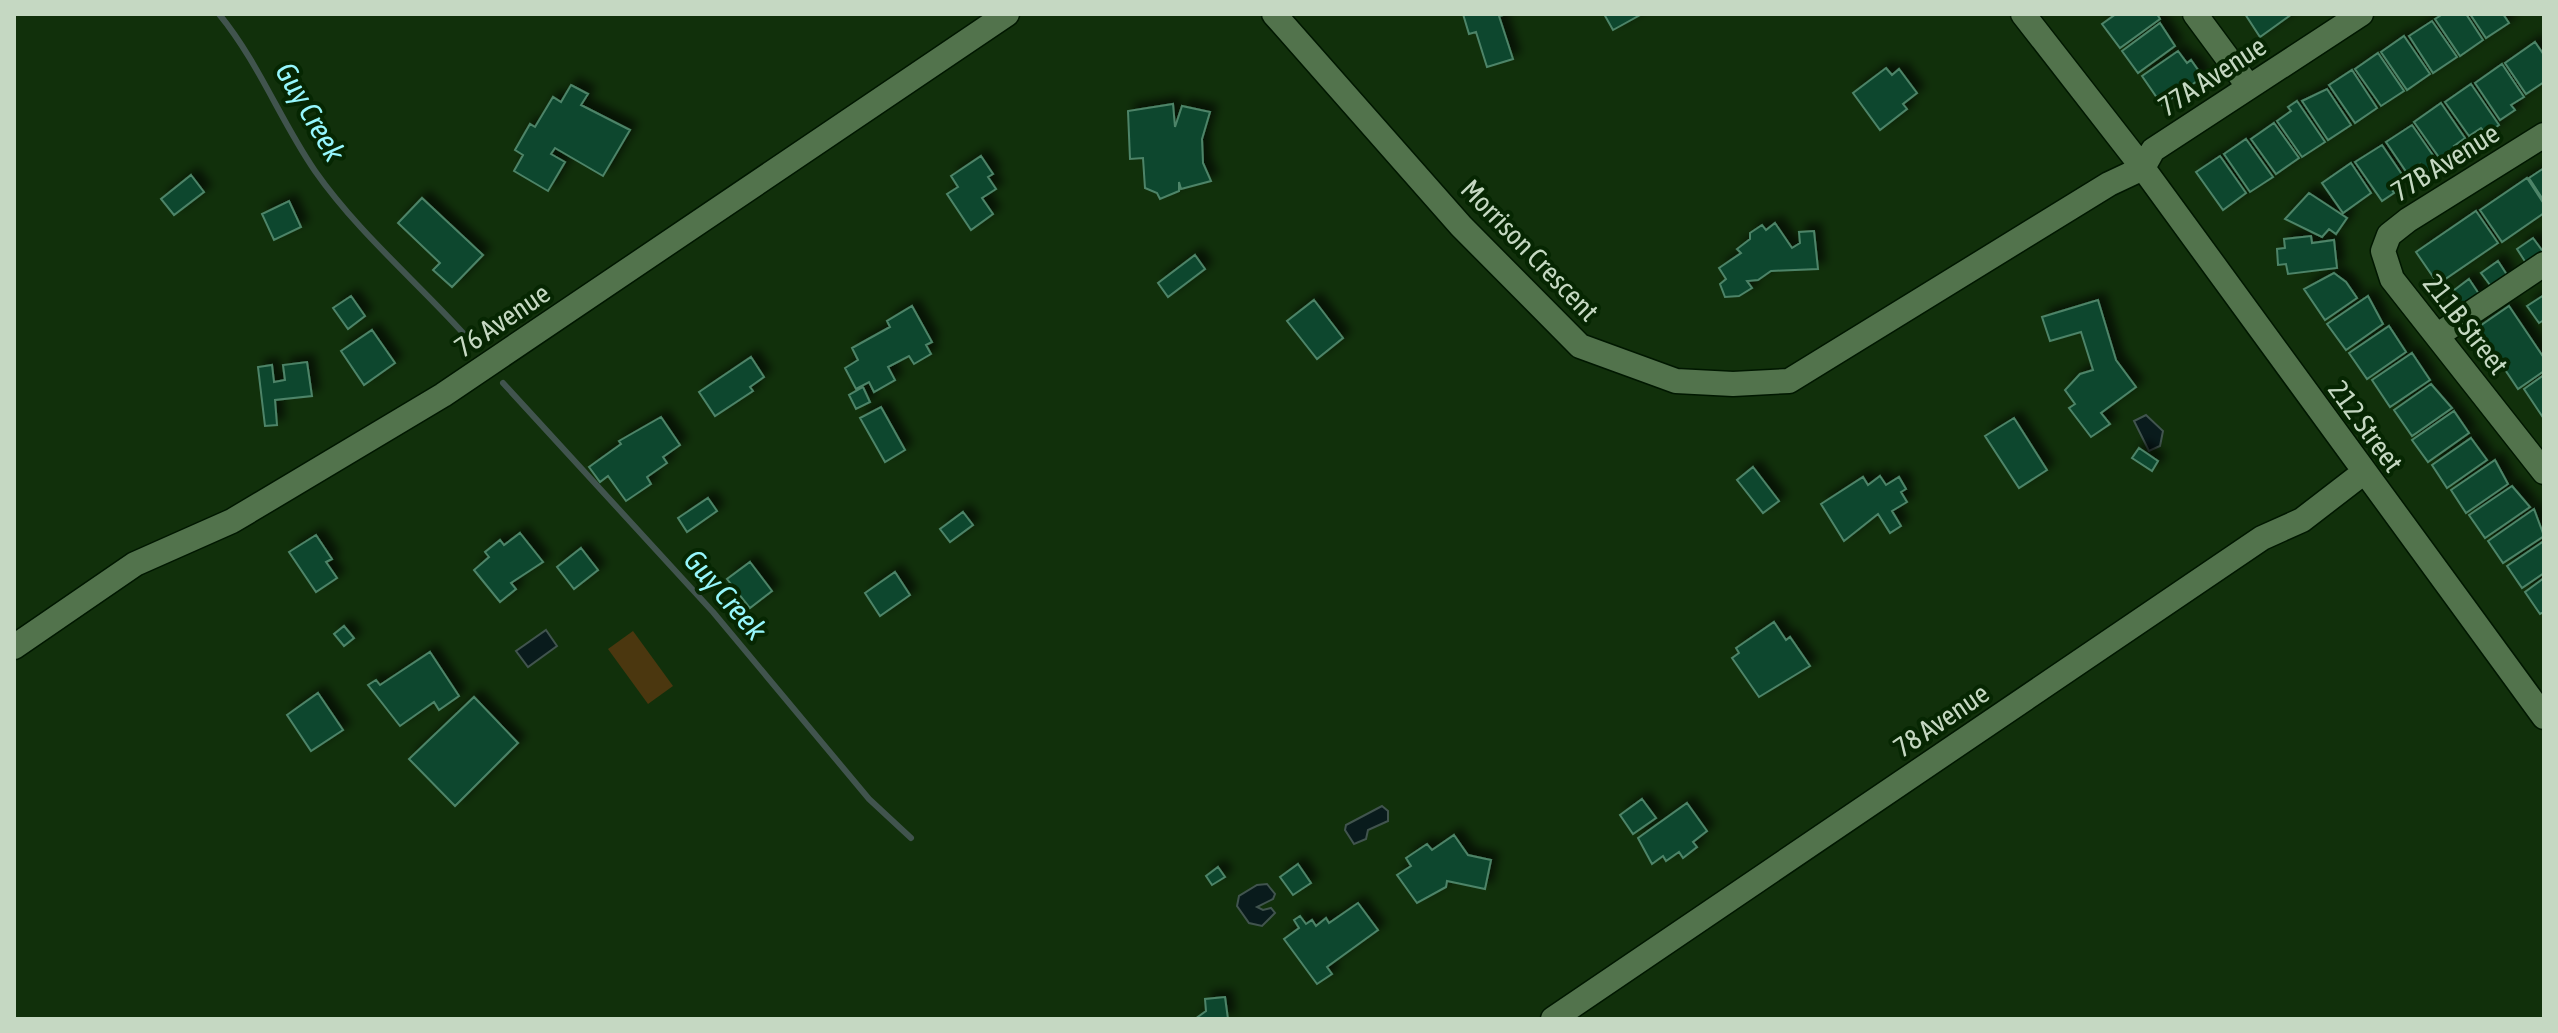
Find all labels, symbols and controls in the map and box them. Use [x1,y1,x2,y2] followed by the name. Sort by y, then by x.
[2152,30,2272,122] street label: 77A Avenue
[269,56,353,168] water label: Guy Creek
[2385,116,2505,208] street label: 77B Avenue
[1455,173,1605,327] street label: Morrison Crescent
[2417,268,2515,380] street label: 211B Street
[448,277,556,363] street label: 76 Avenue
[2322,374,2410,478] street label: 212 Street
[677,542,775,647] water label: Guy Creek
[1887,677,1995,763] street label: 78 Avenue

